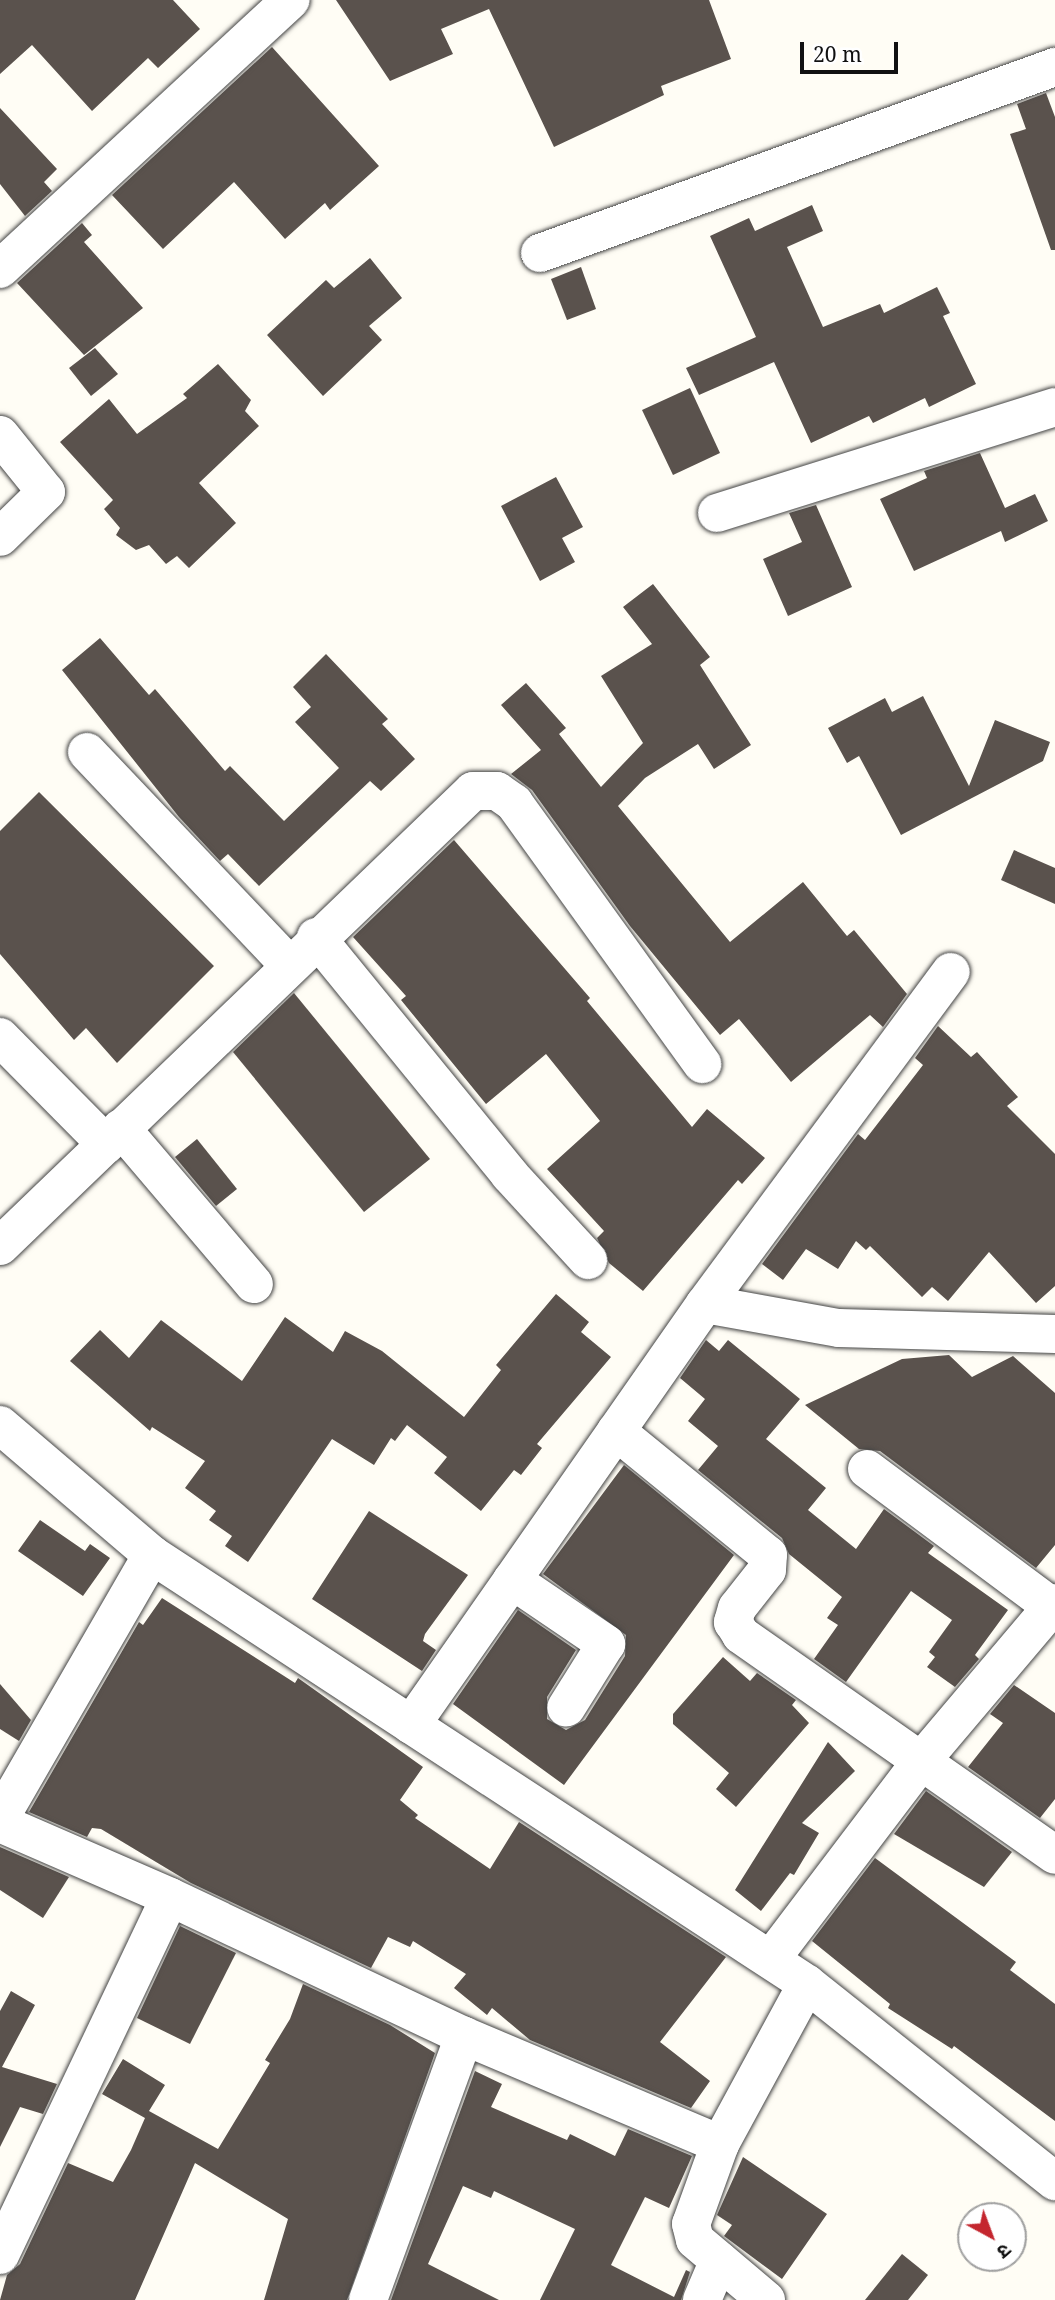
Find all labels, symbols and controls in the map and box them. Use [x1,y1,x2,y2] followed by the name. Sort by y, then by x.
[803,28,901,72] scale bar
[813,40,862,68] text: 20 m
[957,2202,1027,2272] north arrow
[992,2238,1017,2265] text: उ

